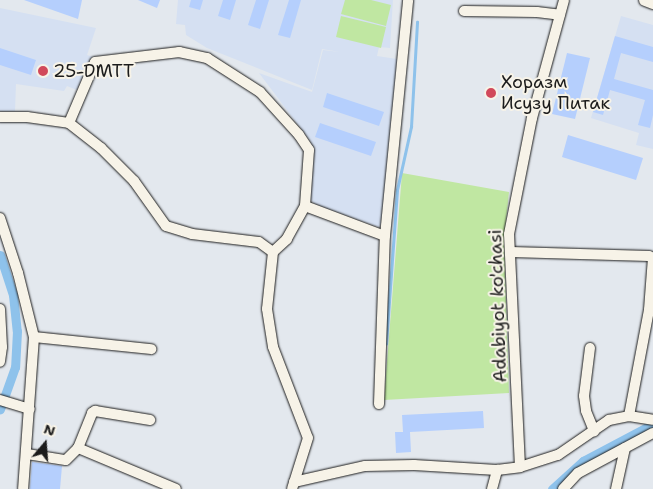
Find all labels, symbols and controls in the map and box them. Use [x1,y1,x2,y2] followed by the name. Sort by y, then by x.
[53,60,134,82] place label: 25-DMTT
[37,65,49,77] marker: 25-DMTT
[501,72,610,115] place label: Хоразм Исузу Питак
[485,87,497,99] marker: Хоразм Исузу Питак
[485,229,511,383] street label: Adabiyot ko'chasi
[20,419,70,469] north arrow
[42,419,58,440] text: N

